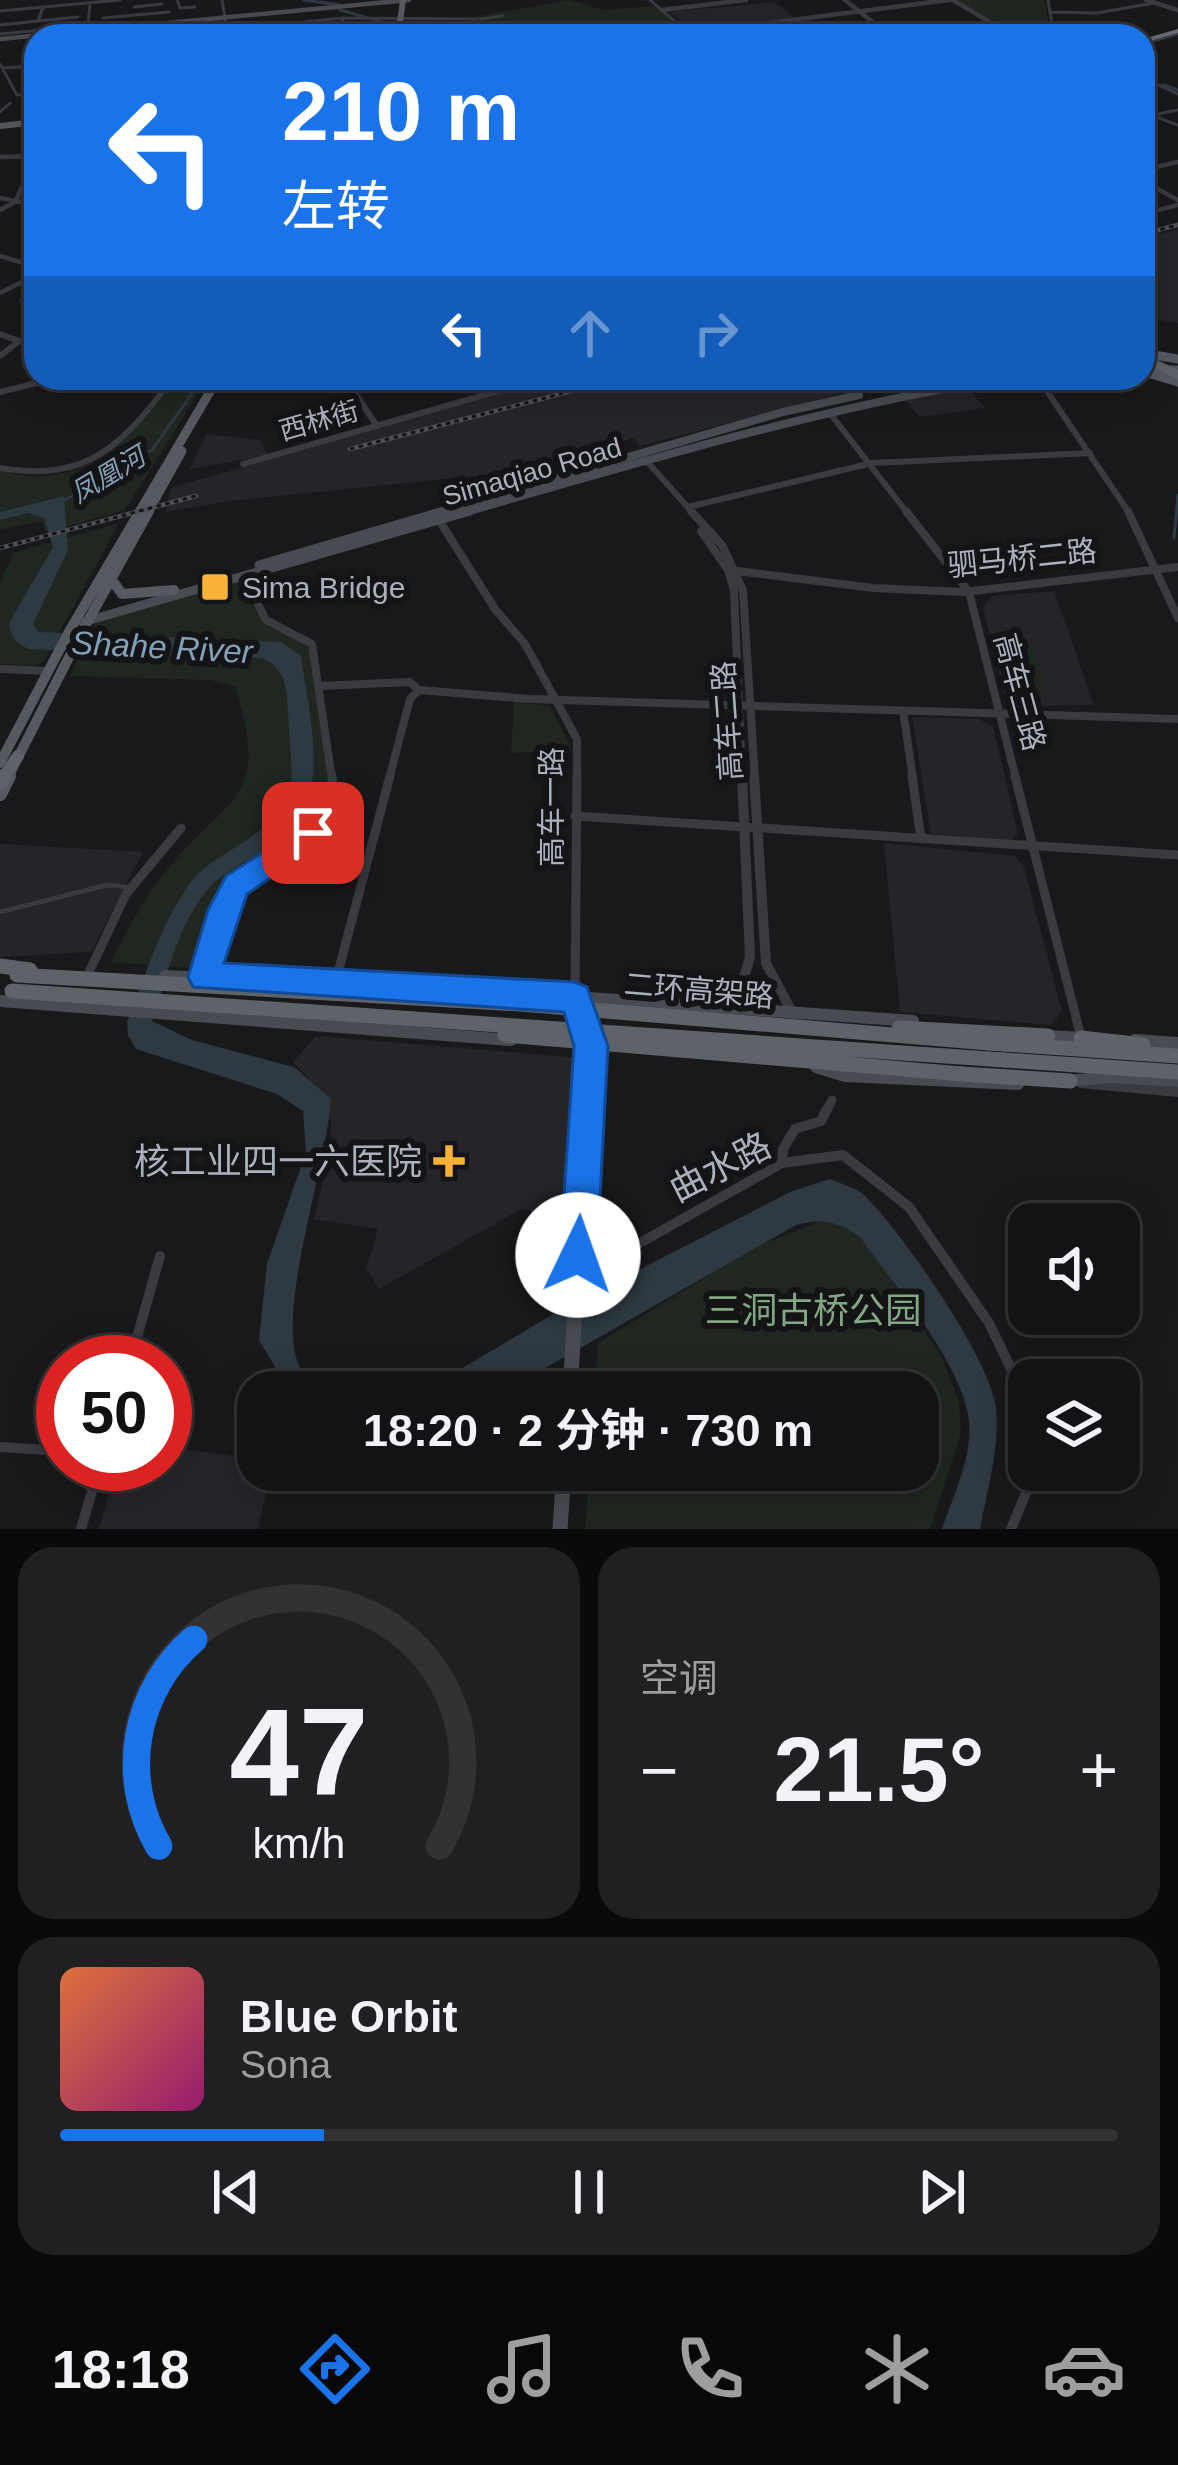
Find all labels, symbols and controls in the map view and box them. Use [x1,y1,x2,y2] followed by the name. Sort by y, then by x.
[282,64,520,158] text: 210 m
[84,72,240,228] icon: left
[282,176,390,236] text: 左转
[431,300,497,366] icon: left
[557,300,623,366] icon: ahead
[683,300,749,366] icon: right
[276,395,362,447] street label: 西林街
[439,432,625,512] street label: Simaqiao Road
[66,439,155,509] water label: 凤凰河
[946,534,1098,582] street label: 驷马桥二路
[199,571,231,603] marker: Sima Bridge
[242,571,405,604] place label: Sima Bridge
[70,624,256,670] water label: Shahe River
[989,630,1051,754] street label: 高车三路
[706,660,748,782] street label: 高车二路
[535,747,568,867] street label: 高车一路
[262,782,364,884] pin
[280,800,346,866] icon: arrive
[623,967,775,1013] street label: 二环高架路
[663,1124,777,1210] street label: 曲水路
[134,1141,422,1182] place label: 核工业四一六医院
[433,1145,465,1177] marker: 核工业四一六医院
[515,1192,641,1318] position arrow
[1008,1203,1140,1491] map controls
[1008,1203,1140,1335] button: sound
[705,1290,921,1331] park label: 三洞古桥公园
[36,1335,192,1491] speed limit sign: 50
[1008,1359,1140,1491] button: layers
[363,1405,813,1456] text: 18:20 · 2 分钟 · 730 m
[640,1657,718,1700] text: 空调
[230,1682,368,1821] text: 47
[773,1720,985,1820] text: 21.5°
[640,1733,679,1807] text: −
[1079,1733,1118,1807] text: +
[253,1819,345,1867] text: km/h
[240,1991,458,2042] text: Blue Orbit
[240,2043,331,2086] text: Sona
[203,2159,269,2225] icon: previous
[556,2159,622,2225] icon: pause
[909,2159,975,2225] icon: next
[293,2327,377,2411] icon: directions
[480,2327,564,2411] icon: music
[668,2327,752,2411] icon: phone
[855,2327,939,2411] icon: climate
[1042,2327,1126,2411] icon: car
[52,2339,190,2399] text: 18:18

